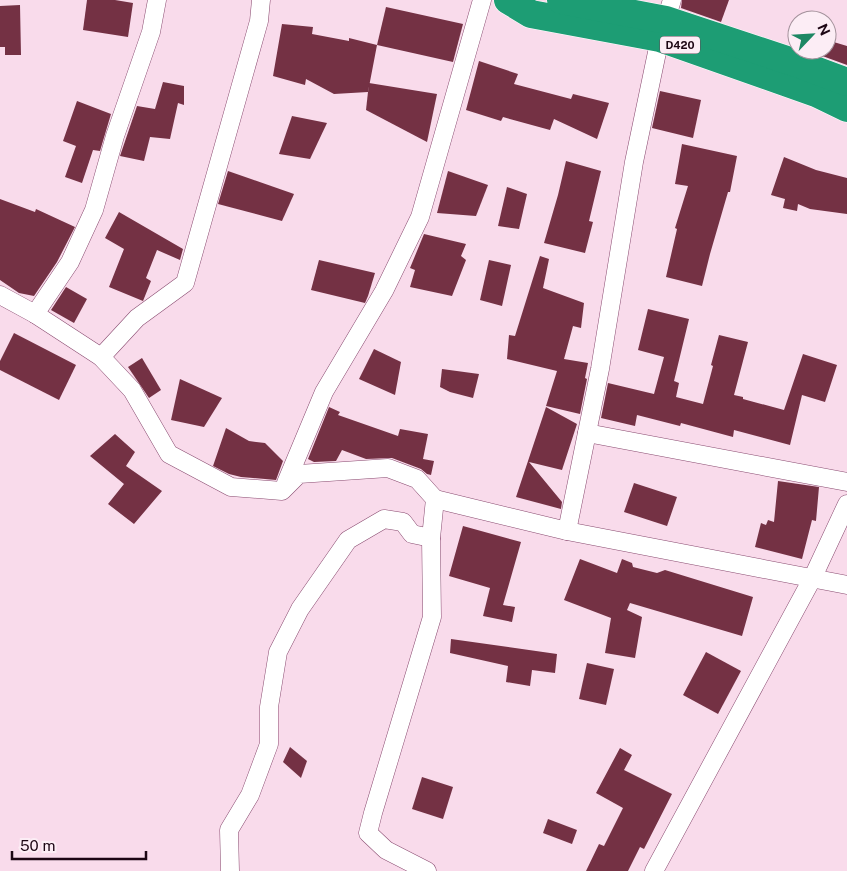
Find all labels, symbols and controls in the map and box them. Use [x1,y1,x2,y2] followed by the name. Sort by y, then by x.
[787,10,837,60] north arrow
[814,21,833,38] text: N
[660,36,700,54] road number: D420
[12,828,146,860] scale bar
[20,837,55,854] text: 50 m

